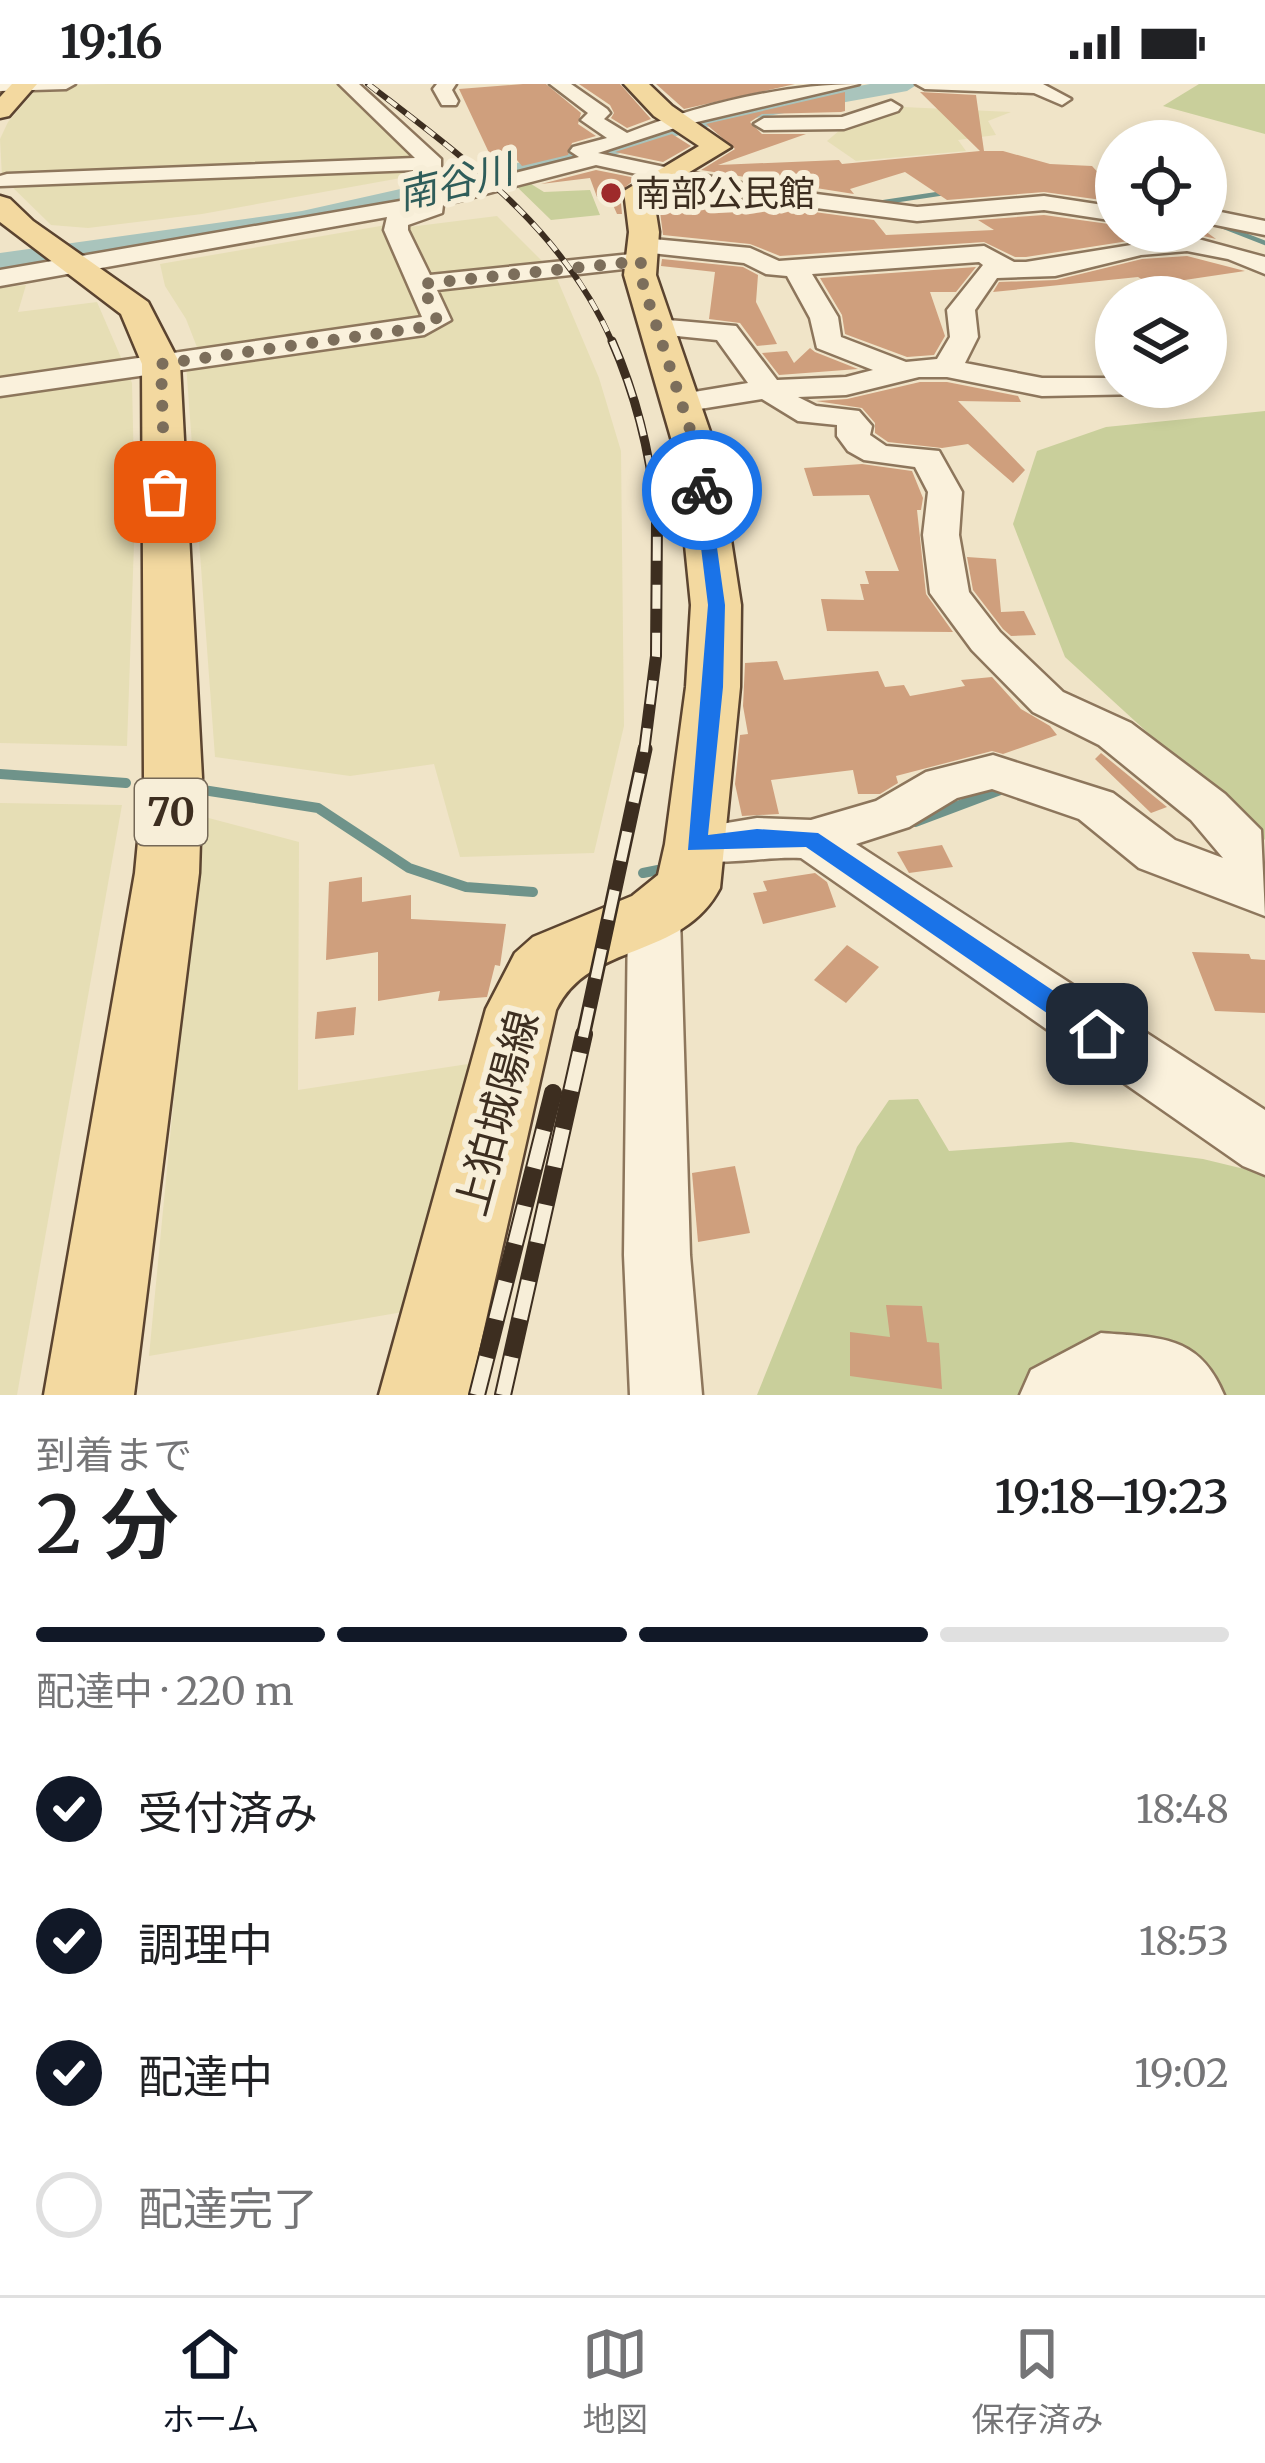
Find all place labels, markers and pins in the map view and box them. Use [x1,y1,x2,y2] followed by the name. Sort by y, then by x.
[635,171,815,216] place label: 南部公民館
[598,180,624,206] marker: 南部公民館
[114,441,216,543] pin
[1046,983,1148,1085] pin

